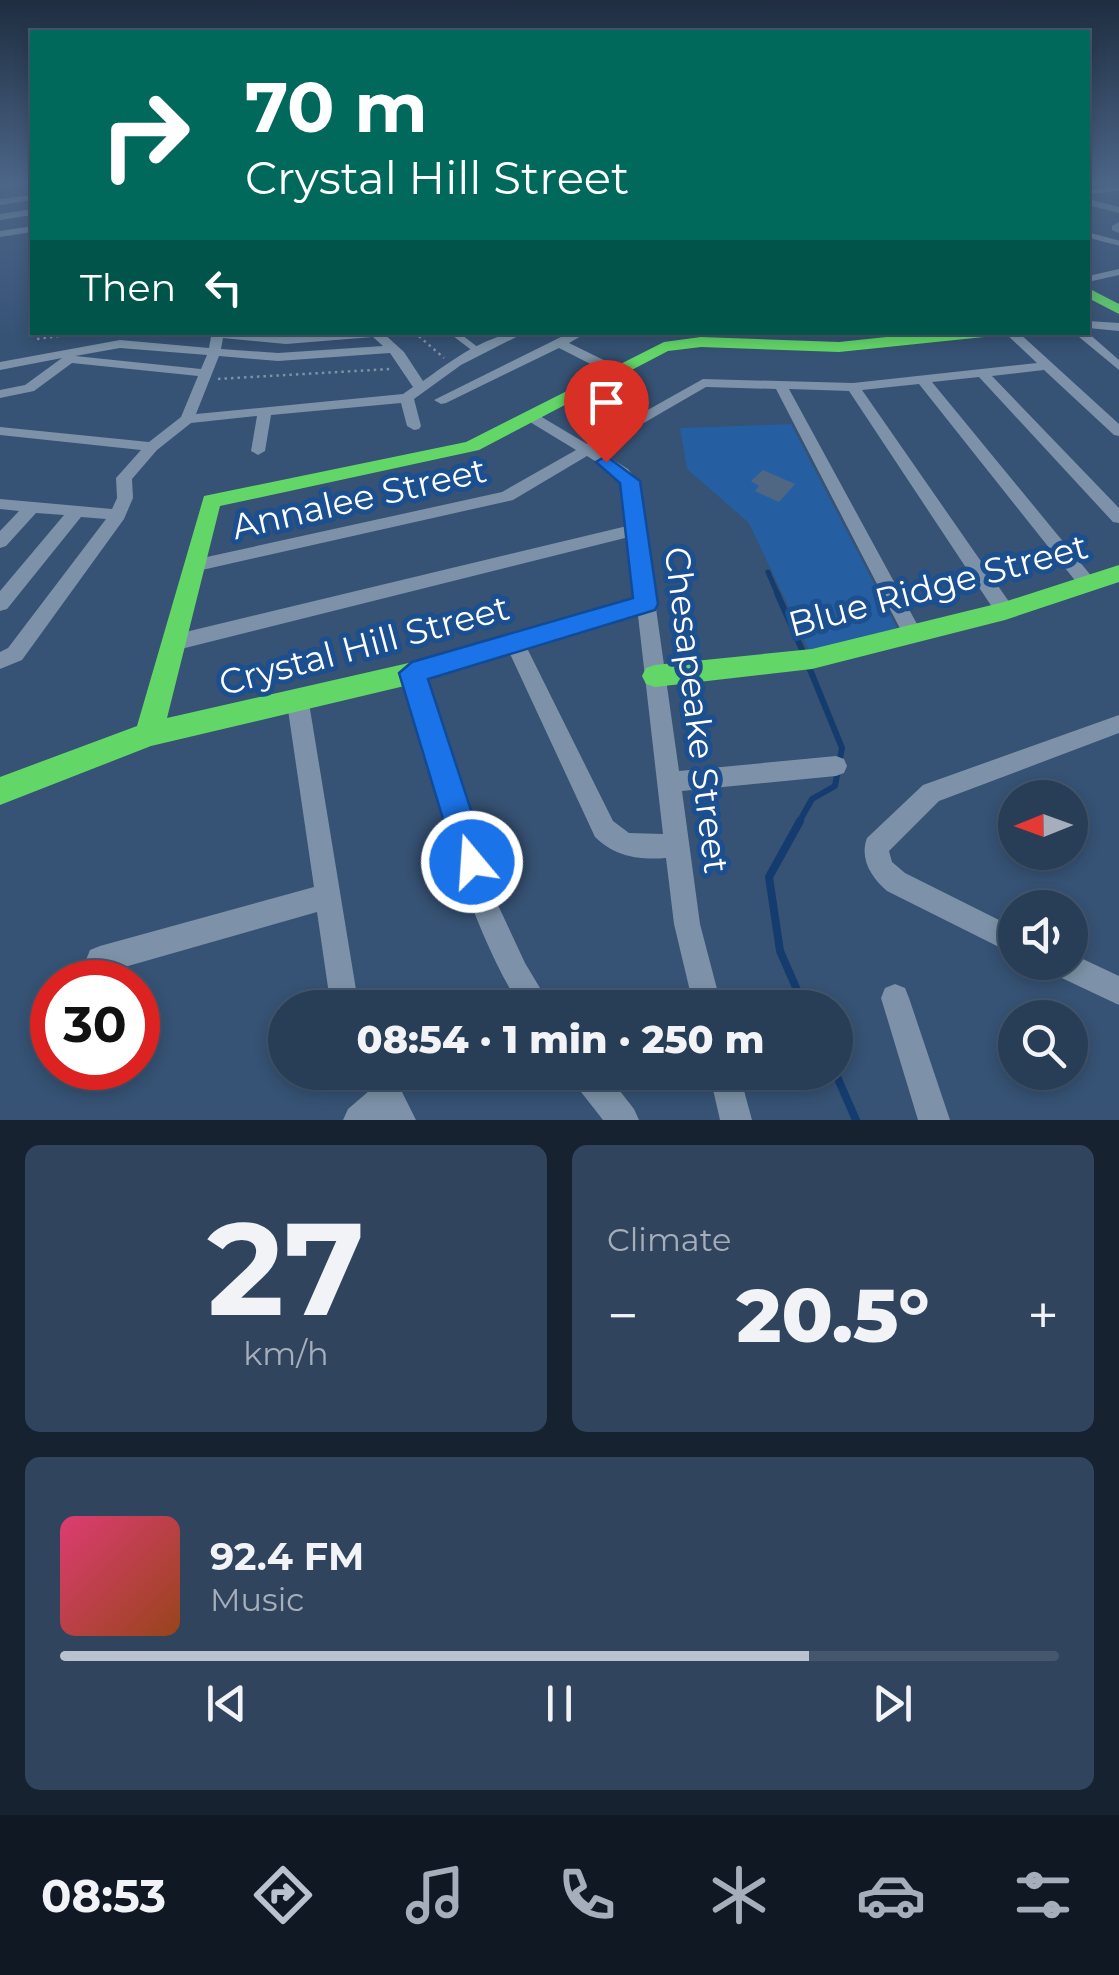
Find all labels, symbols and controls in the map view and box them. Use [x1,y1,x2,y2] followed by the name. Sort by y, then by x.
[245,64,428,150] text: 70 m
[80,70,210,200] icon: right
[245,150,629,205] text: Crystal Hill Street
[196,260,251,315] icon: left
[80,264,176,311] text: Then
[564,360,649,463] pin
[579,375,634,430] icon: arrive
[228,448,490,548] street label: Annalee Street
[784,524,1092,646] street label: Blue Ridge Street
[656,544,738,876] street label: Chesapeake Street
[214,586,514,704] street label: Crystal Hill Street
[998,780,1088,870] north arrow
[998,780,1088,1090] map controls
[420,810,524,914] position arrow
[998,890,1088,980] button: sound
[30,960,160,1090] speed limit sign: 30
[998,1000,1088,1090] button: search
[357,1016,764,1063] text: 08:54 · 1 min · 250 m
[207,1189,365,1348] text: 27
[607,1220,731,1259] text: Climate
[736,1269,930,1361] text: 20.5°
[607,1282,639,1349] text: −
[1027,1282,1059,1349] text: +
[243,1334,329,1373] text: km/h
[210,1533,364,1580] text: 92.4 FM
[210,1580,304,1619] text: Music
[199,1676,254,1731] icon: previous
[532,1676,587,1731] icon: pause
[865,1676,920,1731] icon: next
[248,1860,318,1930] icon: directions
[400,1860,470,1930] icon: music
[552,1860,622,1930] icon: phone
[704,1860,774,1930] icon: climate
[856,1860,926,1930] icon: car
[1008,1860,1078,1930] icon: filters
[41,1868,166,1923] text: 08:53

